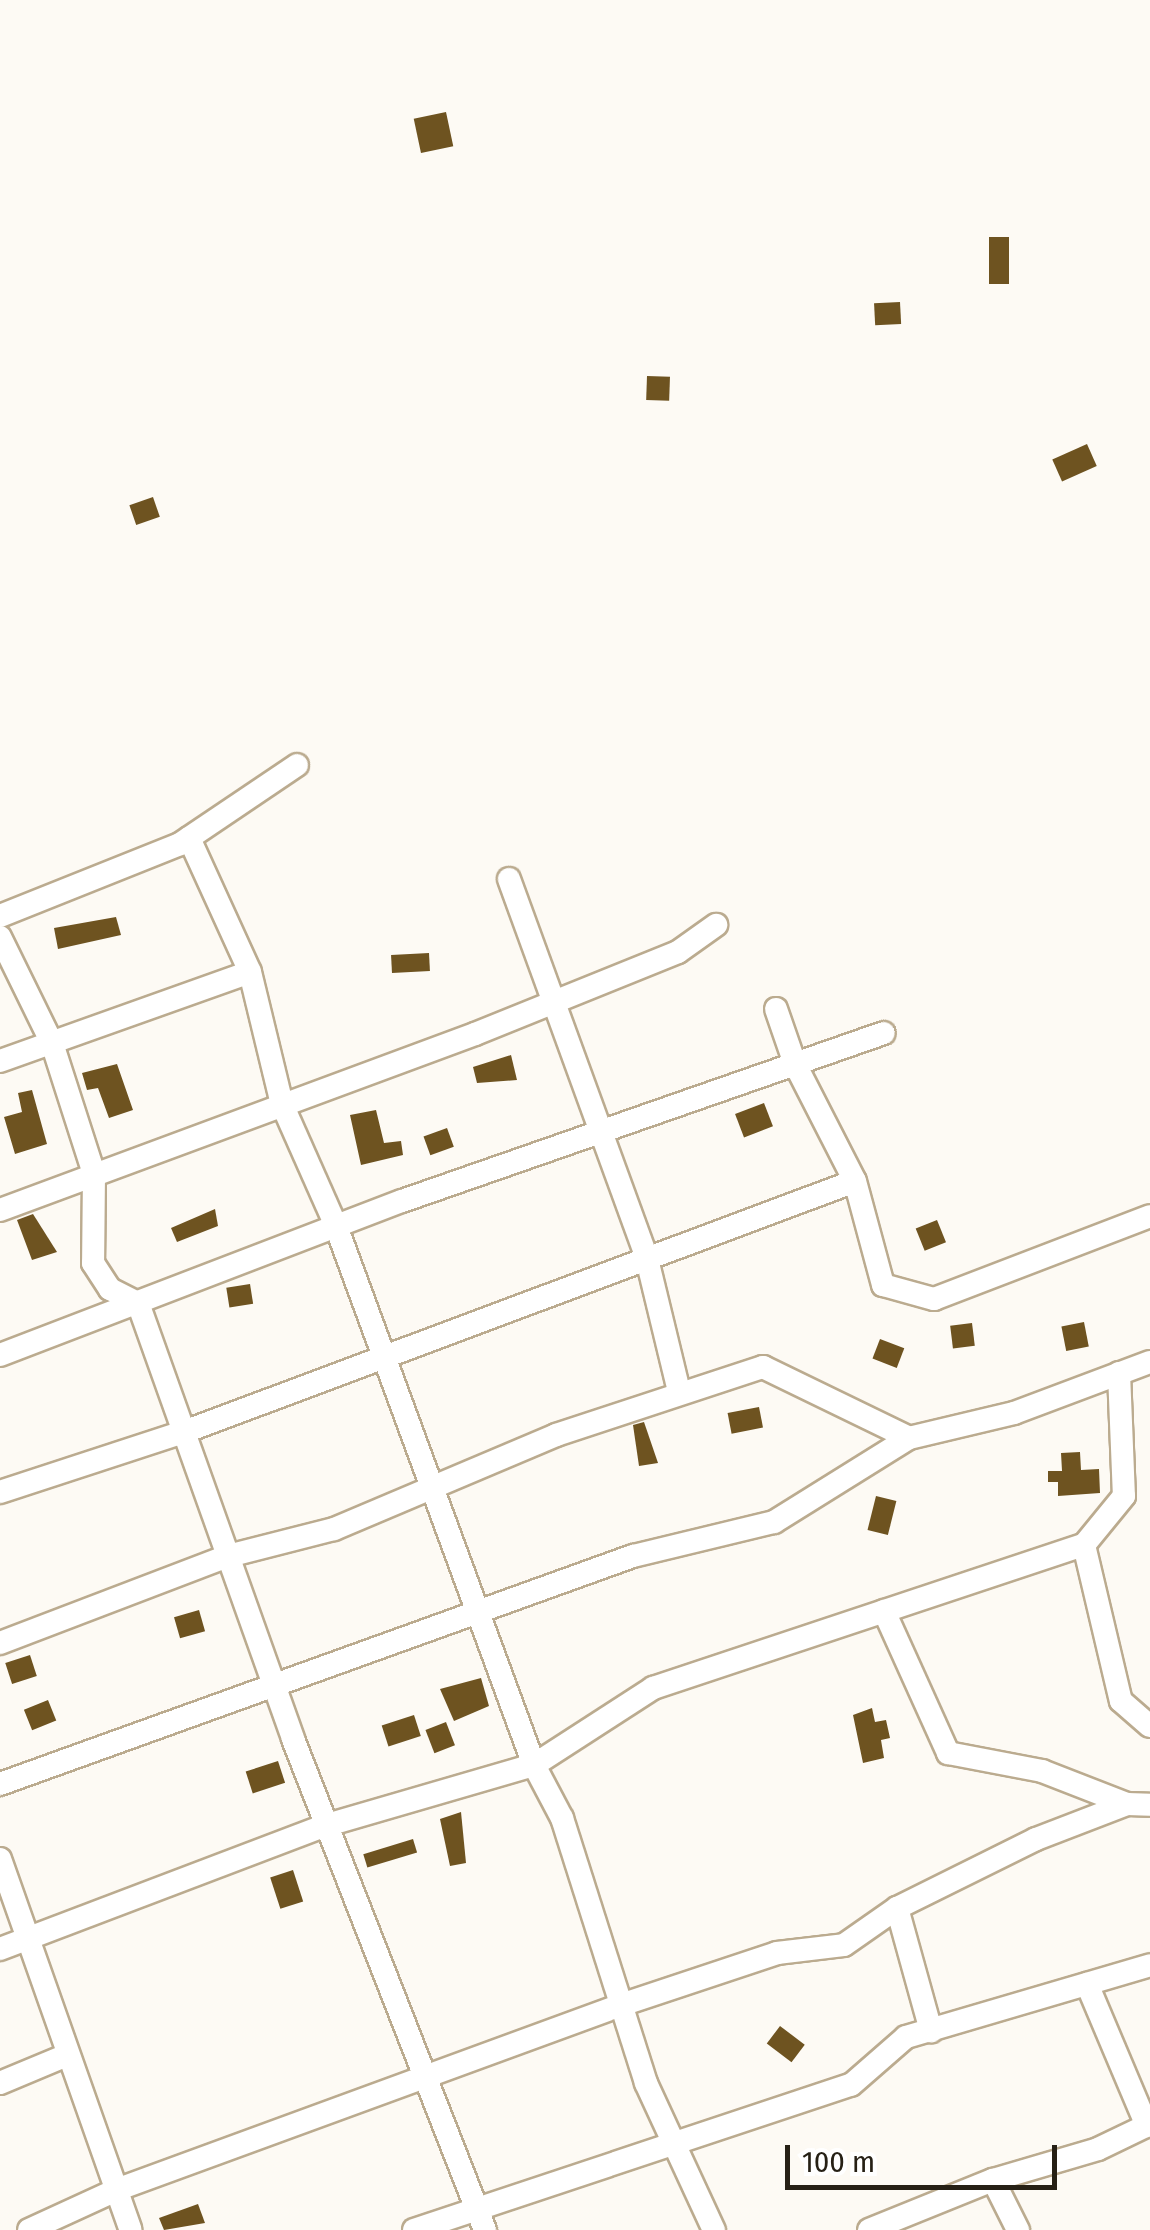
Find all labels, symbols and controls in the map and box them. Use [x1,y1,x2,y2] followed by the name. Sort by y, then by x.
[790,2125,1062,2187] scale bar
[802,2144,875,2180] text: 100 m

